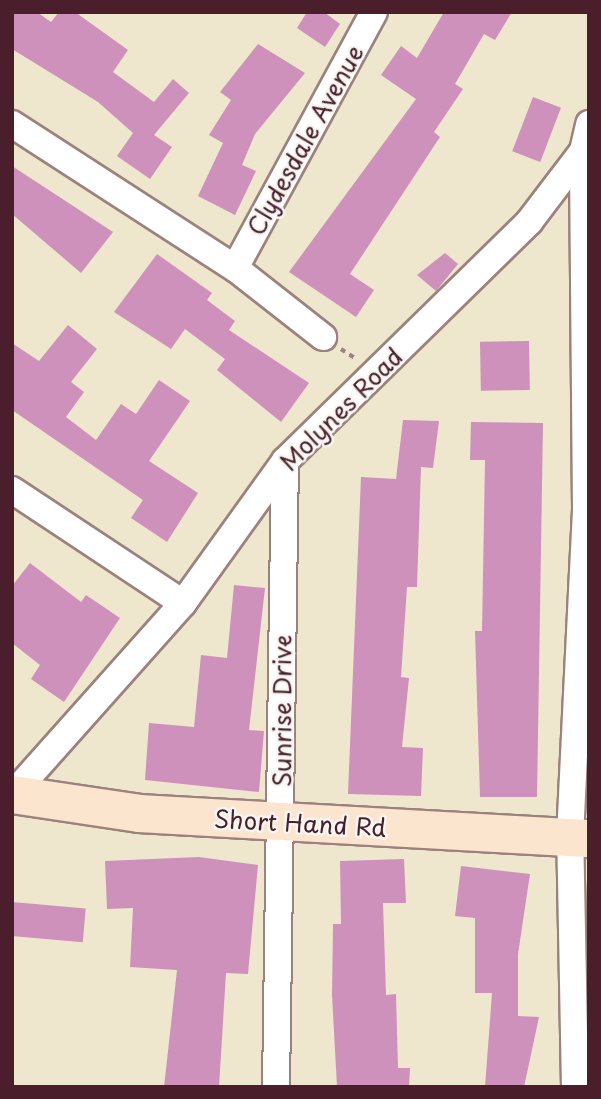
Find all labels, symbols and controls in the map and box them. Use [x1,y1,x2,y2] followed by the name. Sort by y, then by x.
[241,40,369,240] street label: Clydesdale Avenue
[274,342,408,476] street label: Molynes Road
[268,634,296,788] street label: Sunrise Drive
[213,804,387,842] street label: Short Hand Rd

